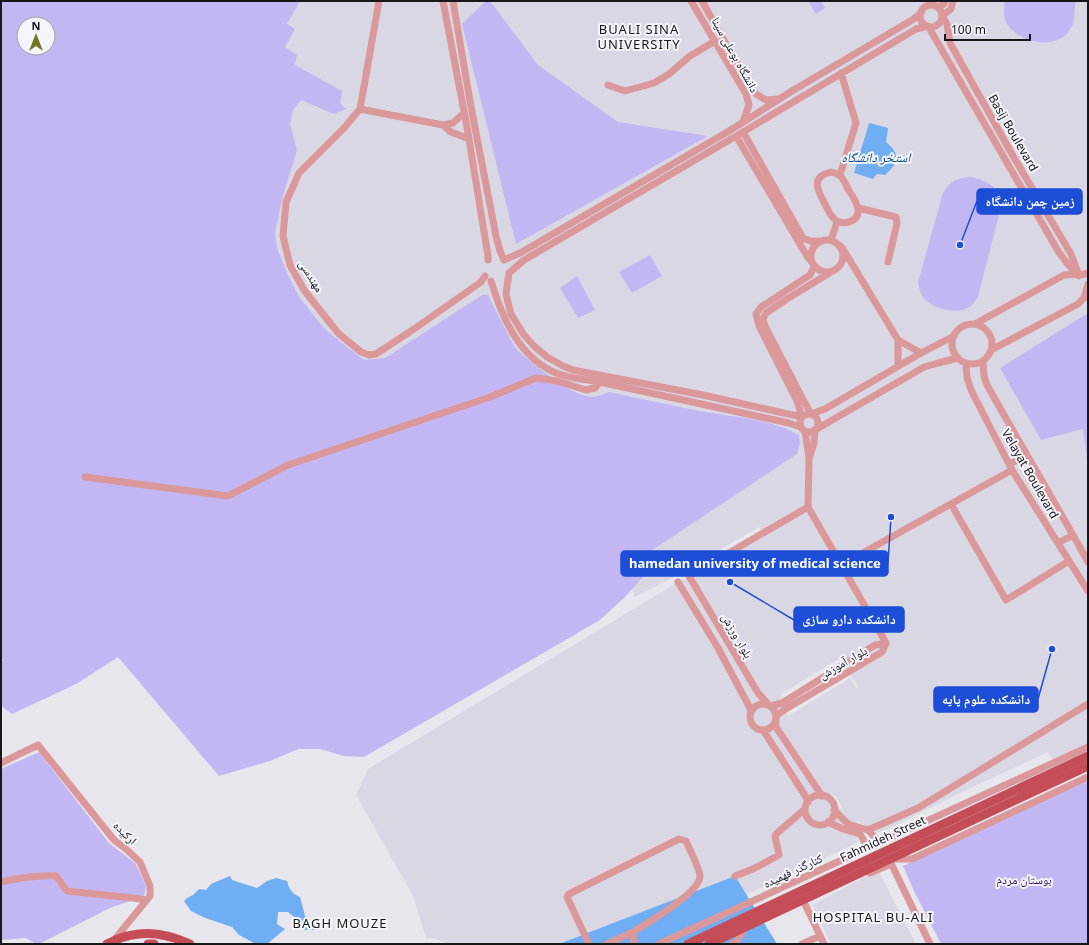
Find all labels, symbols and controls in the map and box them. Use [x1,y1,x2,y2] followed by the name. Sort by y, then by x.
[708,14,763,95] street label: دانشگاه بوعلی سینا
[16,16,56,56] north arrow
[945,16,1030,42] scale bar
[32,18,40,33] text: N
[597,20,681,53] district label: BUALI SINA UNIVERSITY
[951,21,986,38] text: 100 m
[984,91,1042,175] street label: Basij Boulevard
[842,148,912,166] water label: استخر دانشگاه
[977,189,1082,214] callout: زمین چمن دانشگاه
[985,192,1075,210] text: زمین چمن دانشگاه
[295,256,328,295] street label: مهندسی
[998,426,1063,522] street label: Velayat Boulevard
[621,551,888,576] callout: hamedan university of medical science
[629,554,881,572] text: hamedan university of medical science
[794,607,904,632] callout: دانشکده دارو سازی
[718,610,757,661] street label: بلوار ورزش
[802,610,896,628] text: دانشکده دارو سازی
[815,642,870,683] street label: بلوار آموزش
[934,687,1038,712] callout: دانشکده علوم پایه
[942,690,1030,709] text: دانشکده علوم پایه
[837,811,929,866] street label: Fahmideh Street
[110,817,141,848] street label: ارکیده
[760,849,825,892] street label: کنارگذر فهمیده
[996,871,1052,888] park label: بوستان مردم
[813,908,933,926] district label: HOSPITAL BU-ALI
[292,914,388,932] district label: BAGH MOUZE

